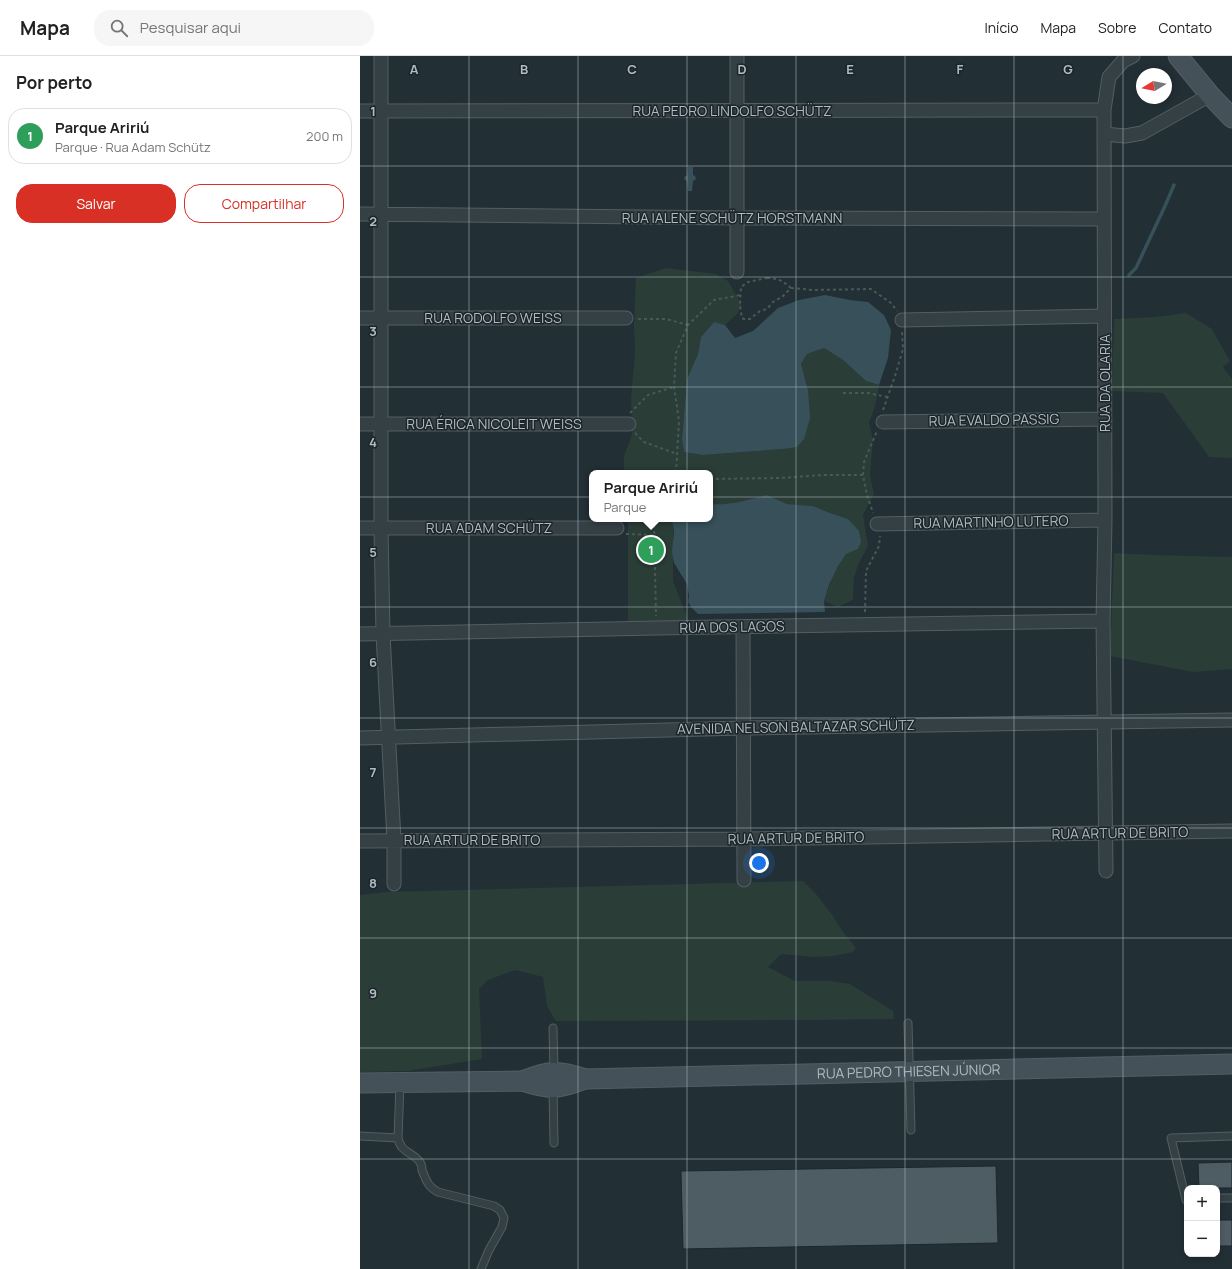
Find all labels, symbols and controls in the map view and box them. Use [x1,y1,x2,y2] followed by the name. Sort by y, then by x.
[94,10,374,46] search box
[20,15,70,41] text: Mapa
[108,17,130,39] icon: search
[140,17,241,38] text: Pesquisar aqui
[985,18,1018,37] text: Início
[1040,18,1076,37] text: Mapa
[1098,18,1136,37] text: Sobre
[1158,18,1212,37] text: Contato
[410,60,419,78] text: A
[520,60,528,78] text: B
[627,60,637,78] text: C
[737,60,747,78] text: D
[846,60,854,78] text: E
[957,60,964,78] text: F
[1063,60,1073,78] text: G
[1136,68,1172,104] north arrow
[16,71,92,94] text: Por perto
[632,101,832,120] street label: RUA PEDRO LINDOLFO SCHÜTZ
[370,102,376,120] text: 1
[55,117,150,138] text: Parque Aririú
[27,127,33,145] text: 1
[306,127,343,145] text: 200 m
[55,138,211,156] text: Parque · Rua Adam Schütz
[16,184,176,223] button: Salvar
[184,184,344,223] button: Compartilhar
[622,208,842,227] street label: RUA IALENE SCHÜTZ HORSTMANN
[369,212,377,230] text: 2
[424,308,562,327] street label: RUA RODOLFO WEISS
[369,322,377,340] text: 3
[1095,334,1114,432] street label: RUA DA OLARIA
[929,409,1060,430] street label: RUA EVALDO PASSIG
[406,414,582,433] street label: RUA ÉRICA NICOLEIT WEISS
[369,433,377,451] text: 4
[589,470,713,522] popup
[604,477,698,498] text: Parque Aririú
[604,498,646,516] text: Parque
[913,511,1069,532] street label: RUA MARTINHO LUTERO
[426,518,552,537] street label: RUA ADAM SCHÜTZ
[638,535,664,565] pin: 1
[369,543,377,561] text: 5
[679,616,785,637] street label: RUA DOS LAGOS
[369,653,377,671] text: 6
[677,715,915,738] street label: AVENIDA NELSON BALTAZAR SCHÜTZ
[370,763,377,781] text: 7
[1051,822,1189,843] street label: RUA ARTUR DE BRITO
[727,827,865,848] street label: RUA ARTUR DE BRITO
[404,830,540,849] street label: RUA ARTUR DE BRITO
[749,853,769,873] your location
[369,874,377,892] text: 8
[369,984,377,1002] text: 9
[817,1059,1001,1083] street label: RUA PEDRO THIESEN JÚNIOR
[1184,1185,1220,1257] map controls
[1184,1185,1220,1221] button: +
[1184,1221,1220,1257] button: −

